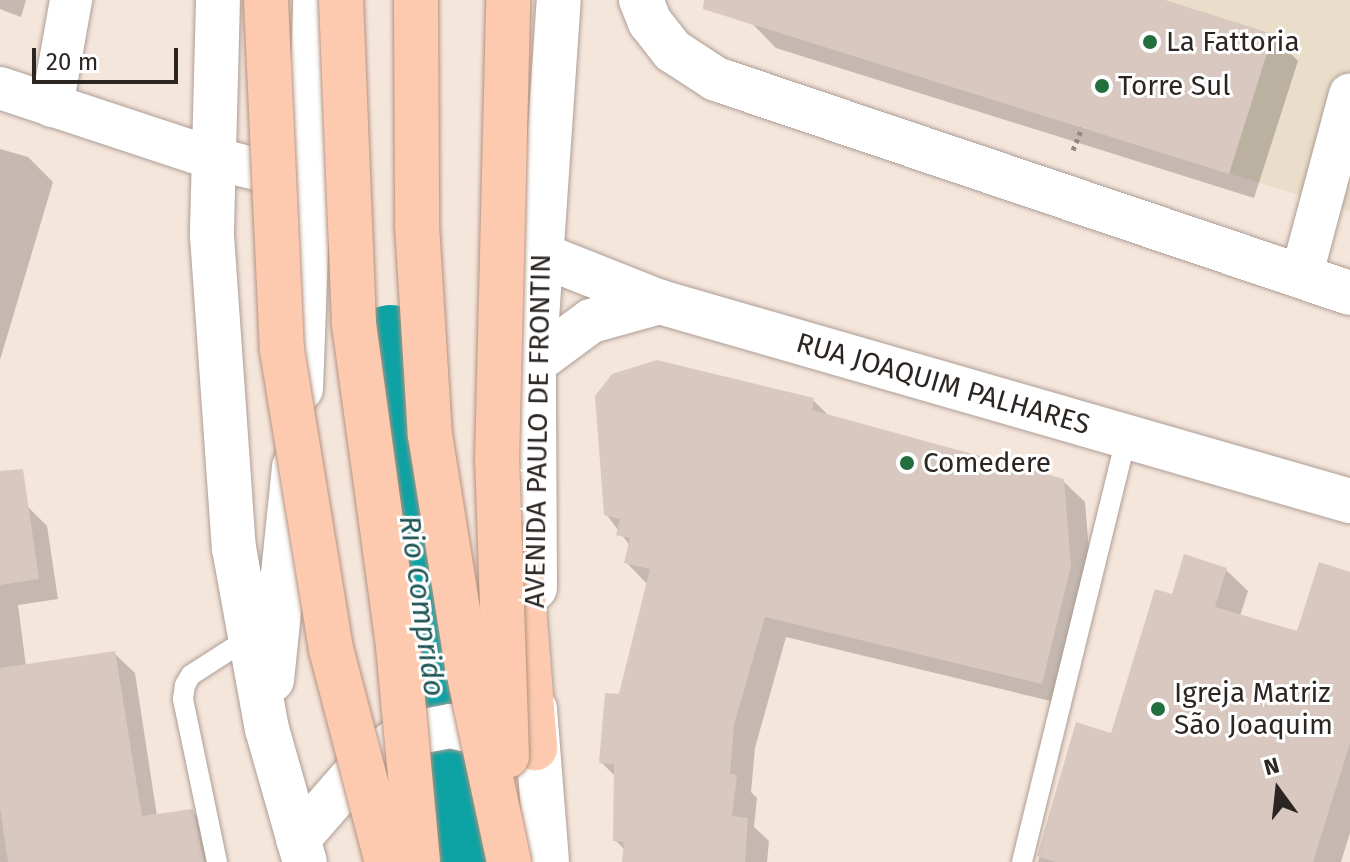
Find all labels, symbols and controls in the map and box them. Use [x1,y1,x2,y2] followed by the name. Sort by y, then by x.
[1166,25,1300,59] place label: La Fattoria
[36,32,182,82] scale bar
[1141,33,1159,51] marker: La Fattoria
[46,48,98,76] text: 20 m
[1118,69,1231,103] place label: Torre Sul
[1093,77,1111,95] marker: Torre Sul
[518,254,558,608] street label: AVENIDA PAULO DE FRONTIN
[792,326,1094,442] street label: RUA JOAQUIM PALHARES
[923,446,1051,480] place label: Comedere
[898,454,916,472] marker: Comedere
[391,513,453,699] water label: Rio Comprido
[1174,676,1333,742] place label: Igreja Matriz São Joaquim
[1149,700,1167,718] marker: Igreja Matriz São Joaquim
[1238,750,1318,830] north arrow
[1261,751,1282,781] text: N

